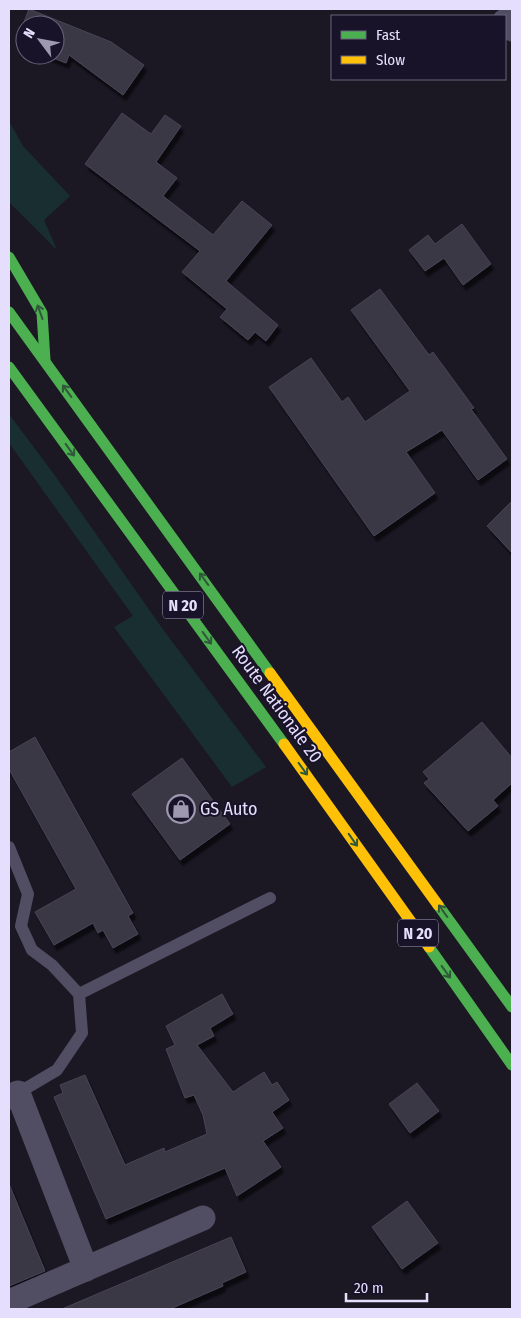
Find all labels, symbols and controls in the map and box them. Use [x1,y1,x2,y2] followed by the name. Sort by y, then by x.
[15,15,65,65] north arrow
[331,15,506,80] legend
[20,25,39,41] text: N
[376,26,400,44] text: Fast
[376,51,405,69] text: Slow
[35,305,44,320] one-way arrow
[62,385,73,398] one-way arrow
[65,443,75,457] one-way arrow
[199,572,209,586] one-way arrow
[163,592,203,618] road number: N 20
[202,631,212,645] one-way arrow
[227,641,327,767] street label: Route Nationale 20
[297,762,308,775] one-way arrow
[166,794,196,824] shop icon: GS Auto
[200,798,257,820] place label: GS Auto
[348,832,358,846] one-way arrow
[438,904,448,918] one-way arrow
[398,920,438,946] road number: N 20
[441,965,451,979] one-way arrow
[346,1270,427,1302] scale bar
[354,1279,384,1297] text: 20 m

